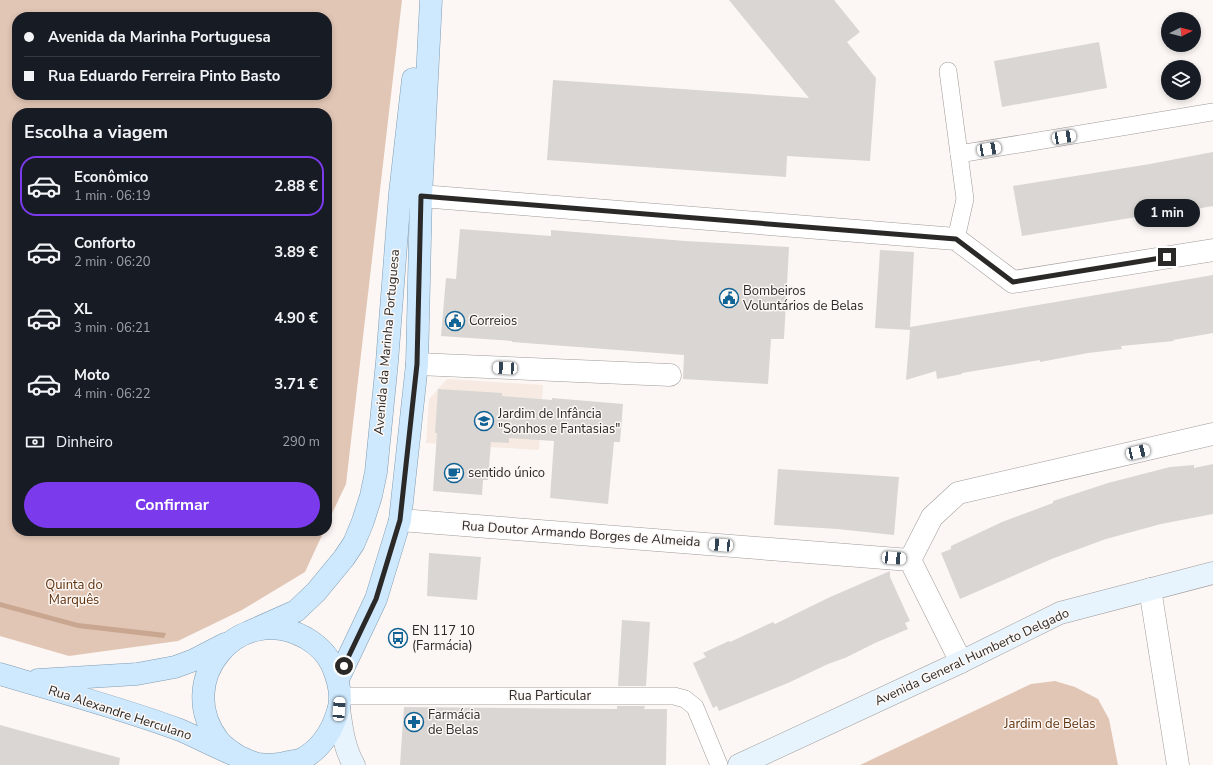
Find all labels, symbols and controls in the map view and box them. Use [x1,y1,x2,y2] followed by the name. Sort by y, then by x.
[1161,12,1201,52] north arrow
[1161,12,1201,100] map controls
[48,27,271,47] text: Avenida da Marinha Portuguesa
[1161,60,1201,100] button: layers
[48,66,280,86] text: Rua Eduardo Ferreira Pinto Basto
[24,120,168,144] text: Escolha a viagem
[1051,129,1077,145] car
[976,141,1002,157] car
[74,167,148,187] text: Econômico
[26,168,62,204] icon: car
[274,176,318,196] text: 2.88 €
[74,187,150,205] text: 1 min · 06:19
[1134,199,1200,227] callout: 1 min
[1150,204,1184,222] text: 1 min
[74,233,136,253] text: Conforto
[26,234,62,270] icon: car
[274,242,318,262] text: 3.89 €
[370,248,404,436] street label: Avenida da Marinha Portuguesa
[1158,248,1176,266] route end
[74,253,150,271] text: 2 min · 06:20
[742,282,863,315] place label: Bombeiros Voluntários de Belas
[718,287,740,309] public building icon: Bombeiros Voluntários de Belas
[74,299,93,319] text: XL
[26,300,62,336] icon: car
[274,308,318,328] text: 4.90 €
[444,310,466,332] public building icon: Correios
[469,312,517,330] place label: Correios
[74,319,150,337] text: 3 min · 06:21
[493,361,517,375] car
[74,365,110,385] text: Moto
[26,366,62,402] icon: car
[274,374,318,394] text: 3.71 €
[74,385,150,403] text: 4 min · 06:22
[497,405,620,438] place label: Jardim de Infância "Sonhos e Fantasias"
[473,410,495,432] school or university icon: Jardim de Infância "Sonhos e Fantasias"
[24,431,46,453] icon: cash
[56,432,113,452] text: Dinheiro
[282,433,320,451] text: 290 m
[1125,443,1151,461] car
[443,462,465,484] cafe icon: sentido único
[468,464,545,482] place label: sentido único
[24,482,320,528] button: Confirmar
[461,517,701,551] street label: Rua Doutor Armando Borges de Almeida
[709,538,733,552] car
[882,551,906,565] car
[45,576,103,609] park label: Quinta do Marquês
[872,604,1072,710] street label: Avenida General Humberto Delgado
[412,622,475,655] place label: EN 117 10 (Farmácia)
[387,627,409,649] bus stop icon: EN 117 10 (Farmácia)
[335,657,353,675] route start
[46,681,194,745] street label: Rua Alexandre Herculano
[509,687,591,705] street label: Rua Particular
[332,697,346,721] car
[428,706,480,739] place label: Farmácia de Belas
[403,711,425,733] pharmacy icon: Farmácia de Belas
[1003,715,1096,733] park label: Jardim de Belas

